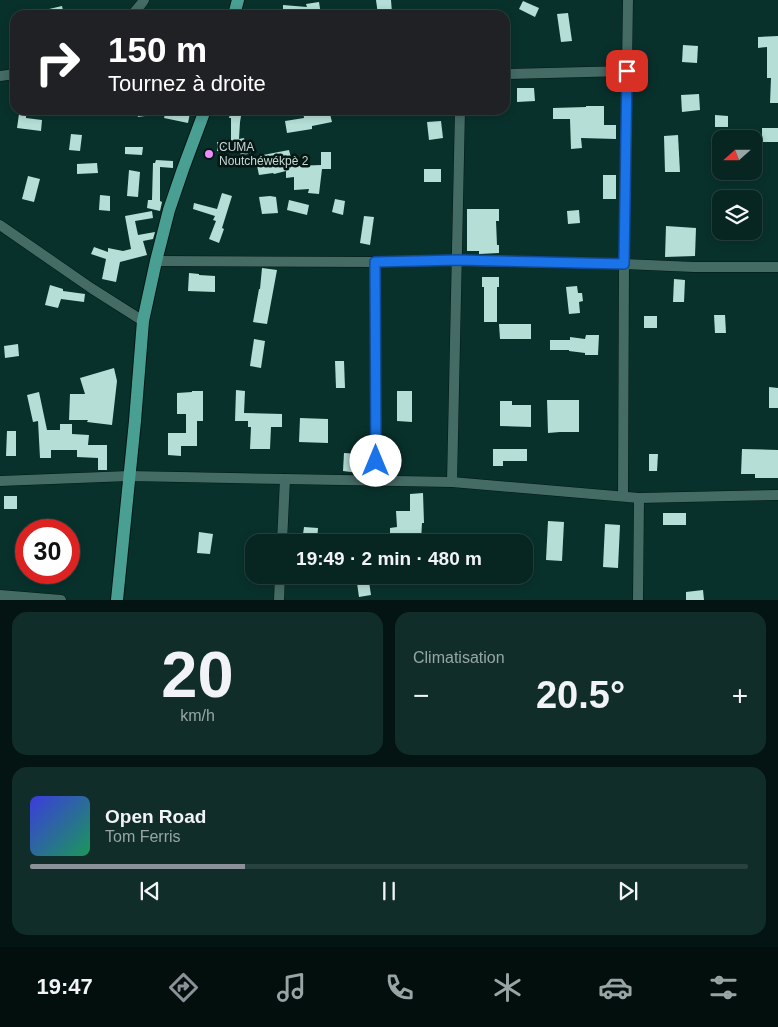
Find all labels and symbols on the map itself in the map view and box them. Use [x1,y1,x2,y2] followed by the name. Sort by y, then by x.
[606,50,648,92] pin
[712,130,762,180] north arrow
[219,140,309,168] place label: CUMA Noutchéwékpè 2
[203,148,215,160] marker: CUMA Noutchéwékpè 2
[349,434,401,486] position arrow
[15,519,80,584] speed limit sign: 30

